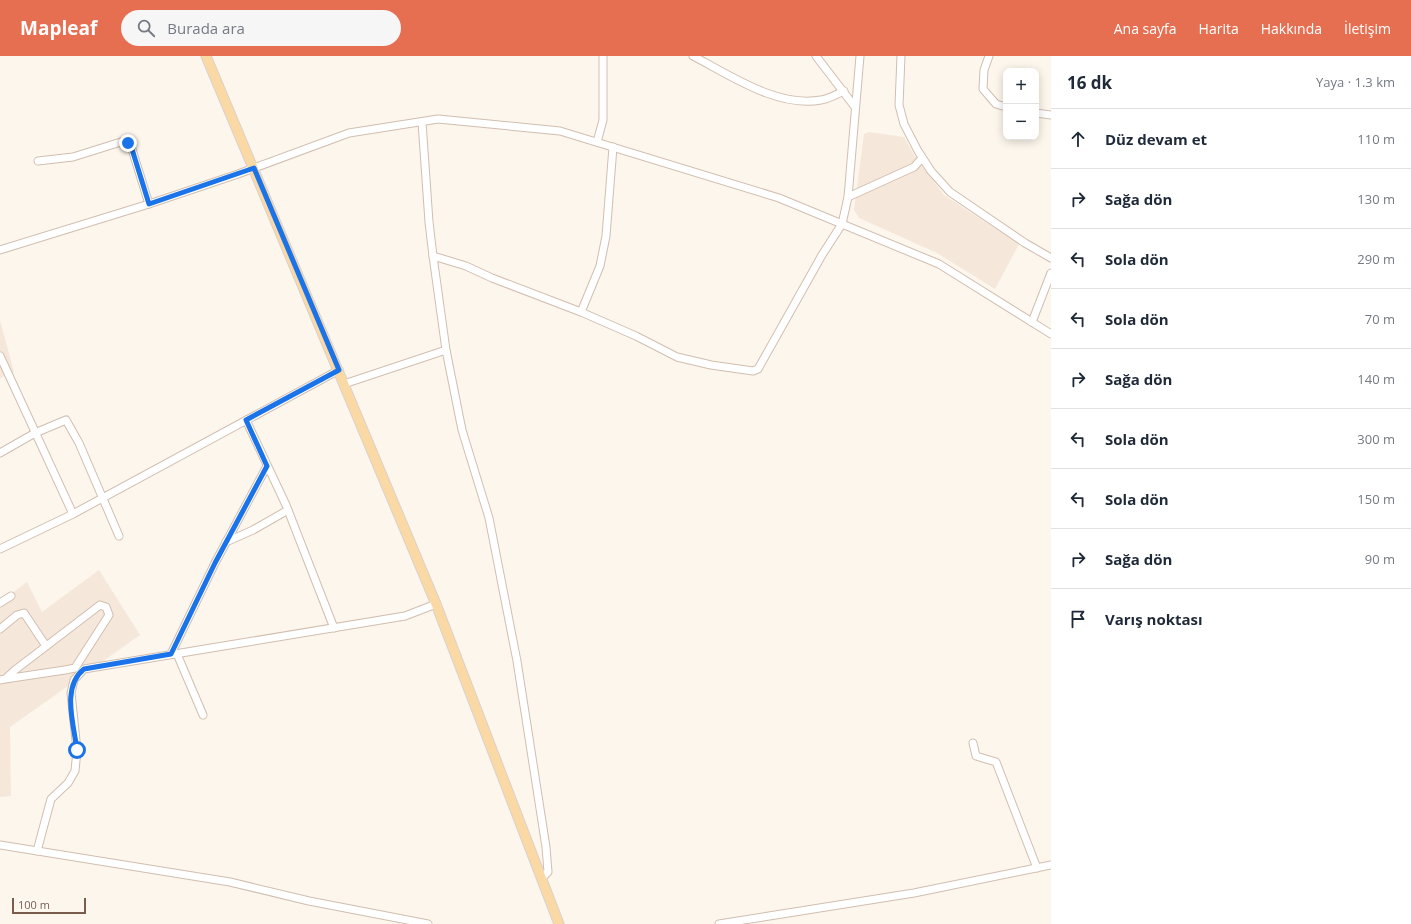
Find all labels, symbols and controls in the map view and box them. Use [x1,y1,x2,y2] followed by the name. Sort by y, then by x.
[121,10,401,46] search box
[20,15,97,41] text: Mapleaf
[135,17,157,39] icon: search
[167,18,245,38] text: Burada ara
[1114,19,1177,38] text: Ana sayfa
[1199,19,1239,38] text: Harita
[1261,19,1322,38] text: Hakkında
[1344,19,1391,38] text: İletişim
[1003,68,1039,140] map controls
[1003,68,1039,104] button: +
[1067,71,1112,94] text: 16 dk
[1316,73,1395,91] text: Yaya · 1.3 km
[1003,104,1039,140] button: −
[1067,128,1089,150] icon: ahead
[1105,129,1207,149] text: Düz devam et
[1357,130,1395,148] text: 110 m
[119,134,137,152] route end
[1067,188,1089,210] icon: right
[1105,189,1172,209] text: Sağa dön
[1357,190,1395,208] text: 130 m
[1067,248,1089,270] icon: left
[1105,249,1169,269] text: Sola dön
[1357,250,1395,268] text: 290 m
[1067,308,1089,330] icon: left
[1105,309,1169,329] text: Sola dön
[1365,310,1395,328] text: 70 m
[1067,368,1089,390] icon: right
[1105,369,1172,389] text: Sağa dön
[1357,370,1395,388] text: 140 m
[1067,428,1089,450] icon: left
[1105,429,1169,449] text: Sola dön
[1357,430,1395,448] text: 300 m
[1067,488,1089,510] icon: left
[1105,489,1169,509] text: Sola dön
[1357,490,1395,508] text: 150 m
[1067,548,1089,570] icon: right
[1105,549,1172,569] text: Sağa dön
[1365,550,1395,568] text: 90 m
[1067,608,1089,630] icon: arrive
[1105,609,1203,629] text: Varış noktası
[68,741,86,759] route start
[12,896,86,915] scale bar
[18,897,50,912] text: 100 m

